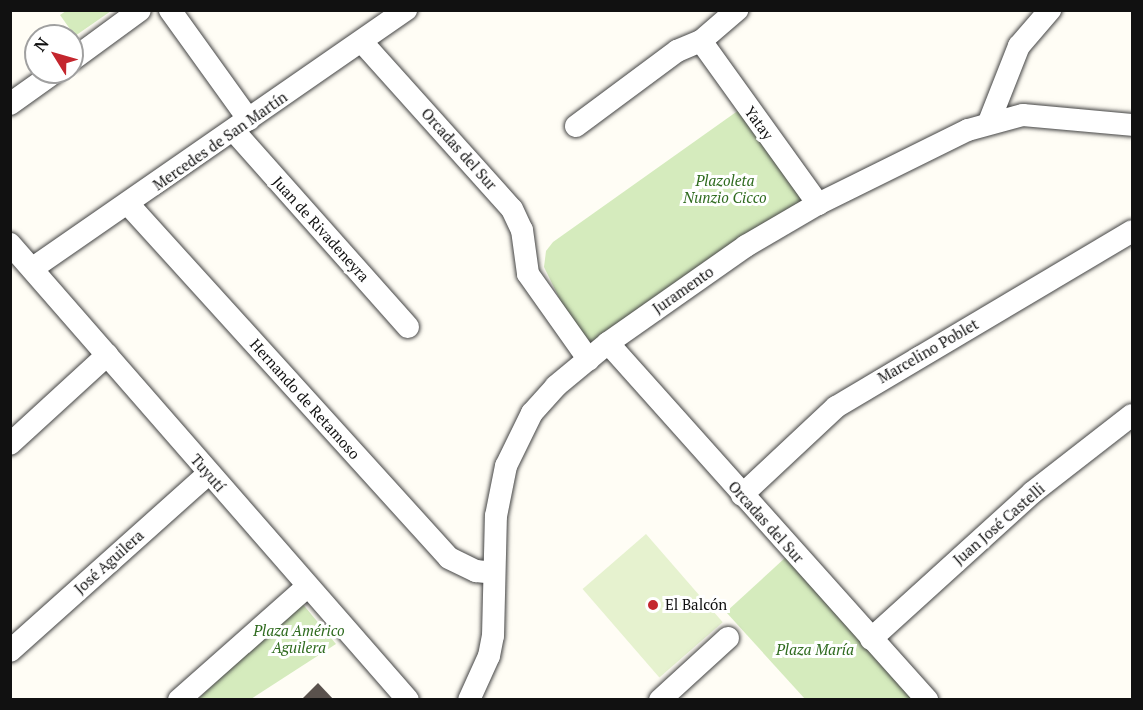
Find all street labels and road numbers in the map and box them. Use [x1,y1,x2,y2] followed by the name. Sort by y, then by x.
[149,88,291,194] street label: Mercedes de San Martín
[741,103,777,143] street label: Yatay
[418,104,500,194] street label: Orcadas del Sur
[269,173,373,285] street label: Juan de Rivadeneyra
[649,262,717,318] street label: Juramento
[875,315,981,387] street label: Marcelino Poblet
[246,335,364,463] street label: Hernando de Retamoso
[187,451,229,495] street label: Tuyutí
[725,477,807,567] street label: Orcadas del Sur
[950,479,1048,569] street label: Juan José Castelli
[71,526,147,598] street label: José Aguilera

